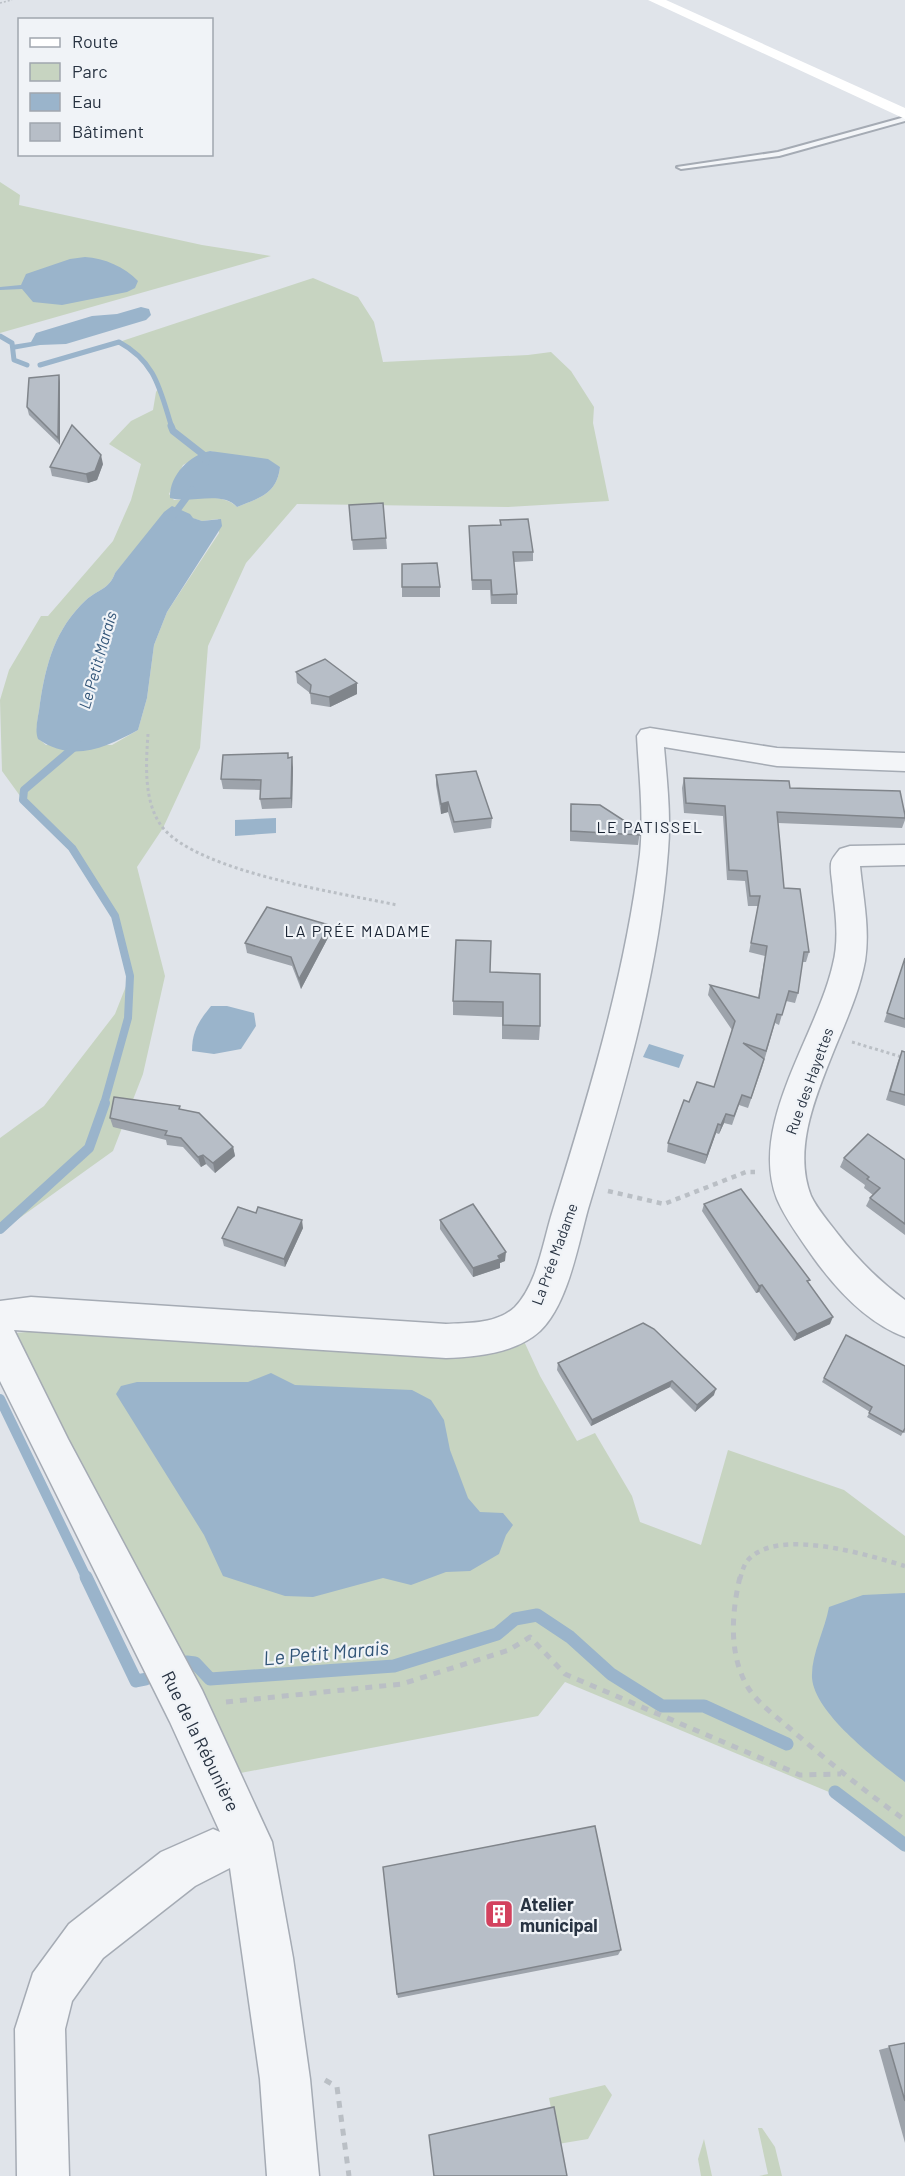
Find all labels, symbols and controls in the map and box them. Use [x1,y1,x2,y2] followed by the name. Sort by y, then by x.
[18,18,213,156] legend
[72,30,118,52] text: Route
[72,60,108,82] text: Parc
[72,90,102,112] text: Eau
[72,120,144,142] text: Bâtiment
[74,609,120,711] water label: Le Petit Marais
[597,817,703,836] district label: LE PATISSEL
[284,921,432,940] district label: LA PRÉE MADAME
[781,1025,837,1137] street label: Rue des Hayettes
[527,1201,581,1307] street label: La Prée Madame
[262,1635,390,1669] water label: Le Petit Marais
[157,1667,245,1815] street label: Rue de la Rébunière
[520,1893,598,1936] place label: Atelier municipal
[483,1898,515,1930] building icon: Atelier municipal

